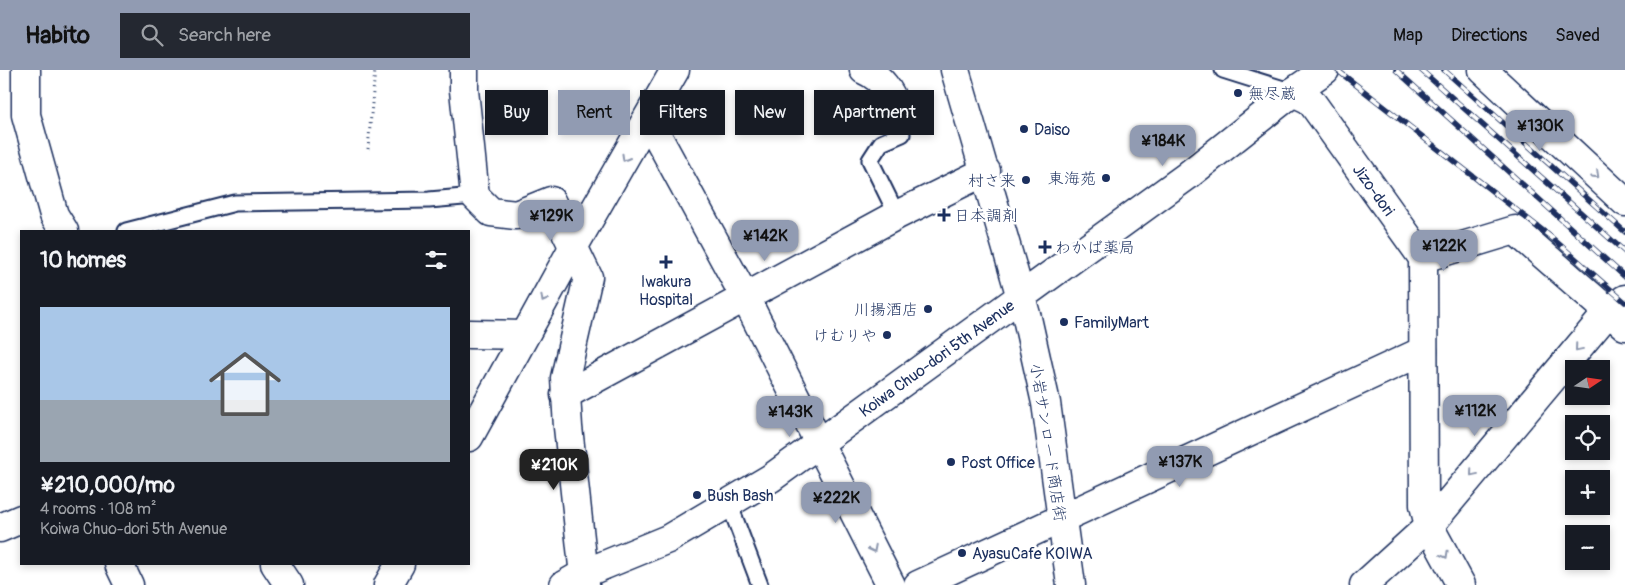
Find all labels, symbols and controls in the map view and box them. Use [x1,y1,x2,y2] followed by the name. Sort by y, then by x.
[120,13,470,58] search box
[25,21,90,50] text: Habito
[138,21,166,49] icon: search
[178,23,271,47] text: Search here
[1393,24,1423,47] text: Map
[1451,24,1527,47] text: Directions
[1555,24,1600,47] text: Saved
[1248,84,1296,104] place label: 無尽蔵
[1232,87,1244,99] marker: 無尽蔵
[485,90,548,135] chip: Buy
[558,90,630,135] chip: Rent
[640,90,725,135] chip: Filters
[735,90,804,135] chip: New
[814,90,934,135] chip: Apartment
[1505,109,1575,152] pin: ¥130K
[1517,116,1563,136] text: ¥130K
[1034,120,1070,140] place label: Daiso
[1018,123,1030,135] marker: Daiso
[1128,124,1198,167] pin: ¥184K
[1141,131,1185,151] text: ¥184K
[621,152,631,161] one-way arrow
[1348,160,1399,220] street label: Jizo-dori
[1048,169,1096,189] place label: 東海苑
[1590,169,1599,178] one-way arrow
[968,171,1016,191] place label: 村さ来
[1100,172,1112,184] marker: 東海苑
[1020,174,1032,186] marker: 村さ来
[516,200,586,242] pin: ¥129K
[529,206,573,226] text: ¥129K
[954,206,1018,226] place label: 日本調剤
[938,209,950,221] marker: 日本調剤
[730,220,800,262] pin: ¥142K
[742,226,788,246] text: ¥142K
[1409,230,1479,272] pin: ¥122K
[1422,236,1466,256] text: ¥122K
[1055,238,1135,258] place label: わかば薬局
[1039,241,1051,253] marker: わかば薬局
[422,246,450,274] icon: filters
[40,247,126,274] text: 10 homes
[659,255,673,269] marker: Iwakura Hospital
[639,272,693,310] place label: Iwakura Hospital
[540,293,550,302] one-way arrow
[855,296,1019,422] street label: Koiwa Chuo-dori 5th Avenue
[854,300,918,320] place label: 川揚酒店
[922,303,934,315] marker: 川揚酒店
[1074,313,1149,333] place label: FamilyMart
[1058,316,1070,328] marker: FamilyMart
[813,326,877,346] place label: けむりや
[881,329,893,341] marker: けむりや
[200,339,290,429] icon: home
[1575,343,1584,352] one-way arrow
[1565,360,1610,405] north arrow
[1565,360,1610,570] map controls
[1026,362,1070,523] street label: 小岩サンロード商店街
[1440,394,1510,437] pin: ¥112K
[755,396,825,438] pin: ¥143K
[1454,401,1496,421] text: ¥112K
[767,402,813,422] text: ¥143K
[1565,415,1610,460] button: locate
[1145,446,1215,488] pin: ¥137K
[519,448,589,491] pin: ¥210K
[1158,452,1202,472] text: ¥137K
[961,453,1035,473] place label: Post Office
[531,455,577,475] text: ¥210K
[945,456,957,468] marker: Post Office
[1470,467,1479,476] one-way arrow
[1565,470,1610,515] button: +
[40,472,175,499] text: ¥210,000/mo
[801,482,871,524] pin: ¥222K
[707,486,773,506] place label: Bush Bash
[812,488,860,508] text: ¥222K
[691,489,703,501] marker: Bush Bash
[40,499,157,519] text: 4 rooms · 108 m²
[40,519,227,539] text: Koiwa Chuo-dori 5th Avenue
[1565,525,1610,570] button: −
[867,544,877,553] one-way arrow
[972,544,1093,564] place label: AyasuCafe KOIWA
[956,547,968,559] marker: AyasuCafe KOIWA
[1439,550,1449,559] one-way arrow

